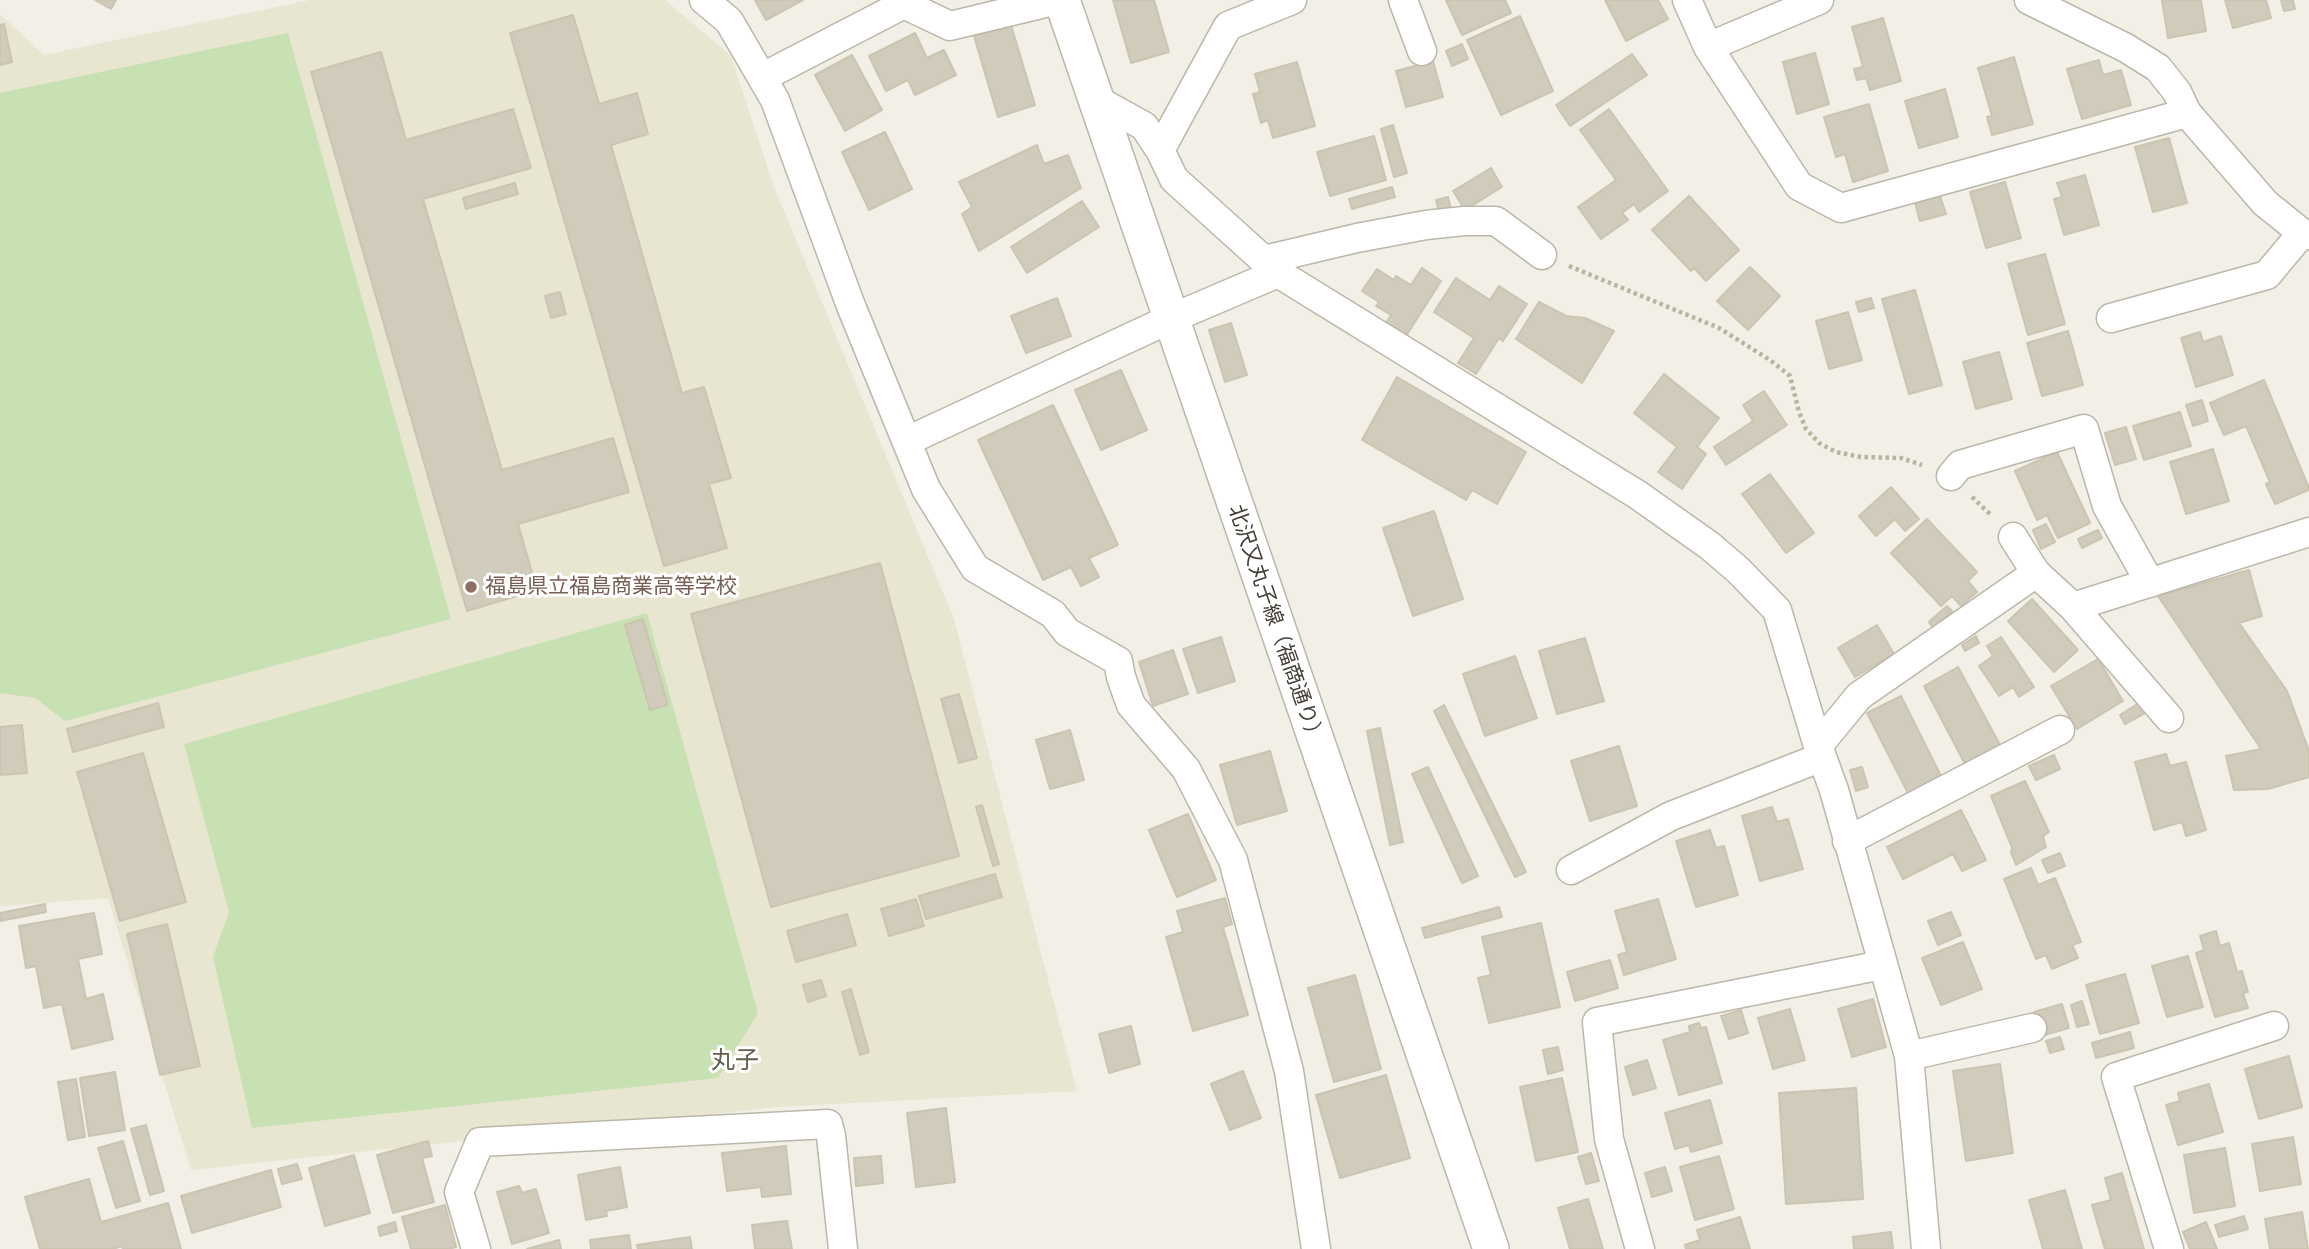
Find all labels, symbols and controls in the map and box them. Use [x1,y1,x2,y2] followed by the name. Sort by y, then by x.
[1222,502,1328,748] street label: 北沢又丸子線（福商通り）
[485,574,737,600] place label: 福島県立福島商業高等学校
[463,579,479,595] marker: 福島県立福島商業高等学校
[711,1048,759,1076] district label: 丸子

